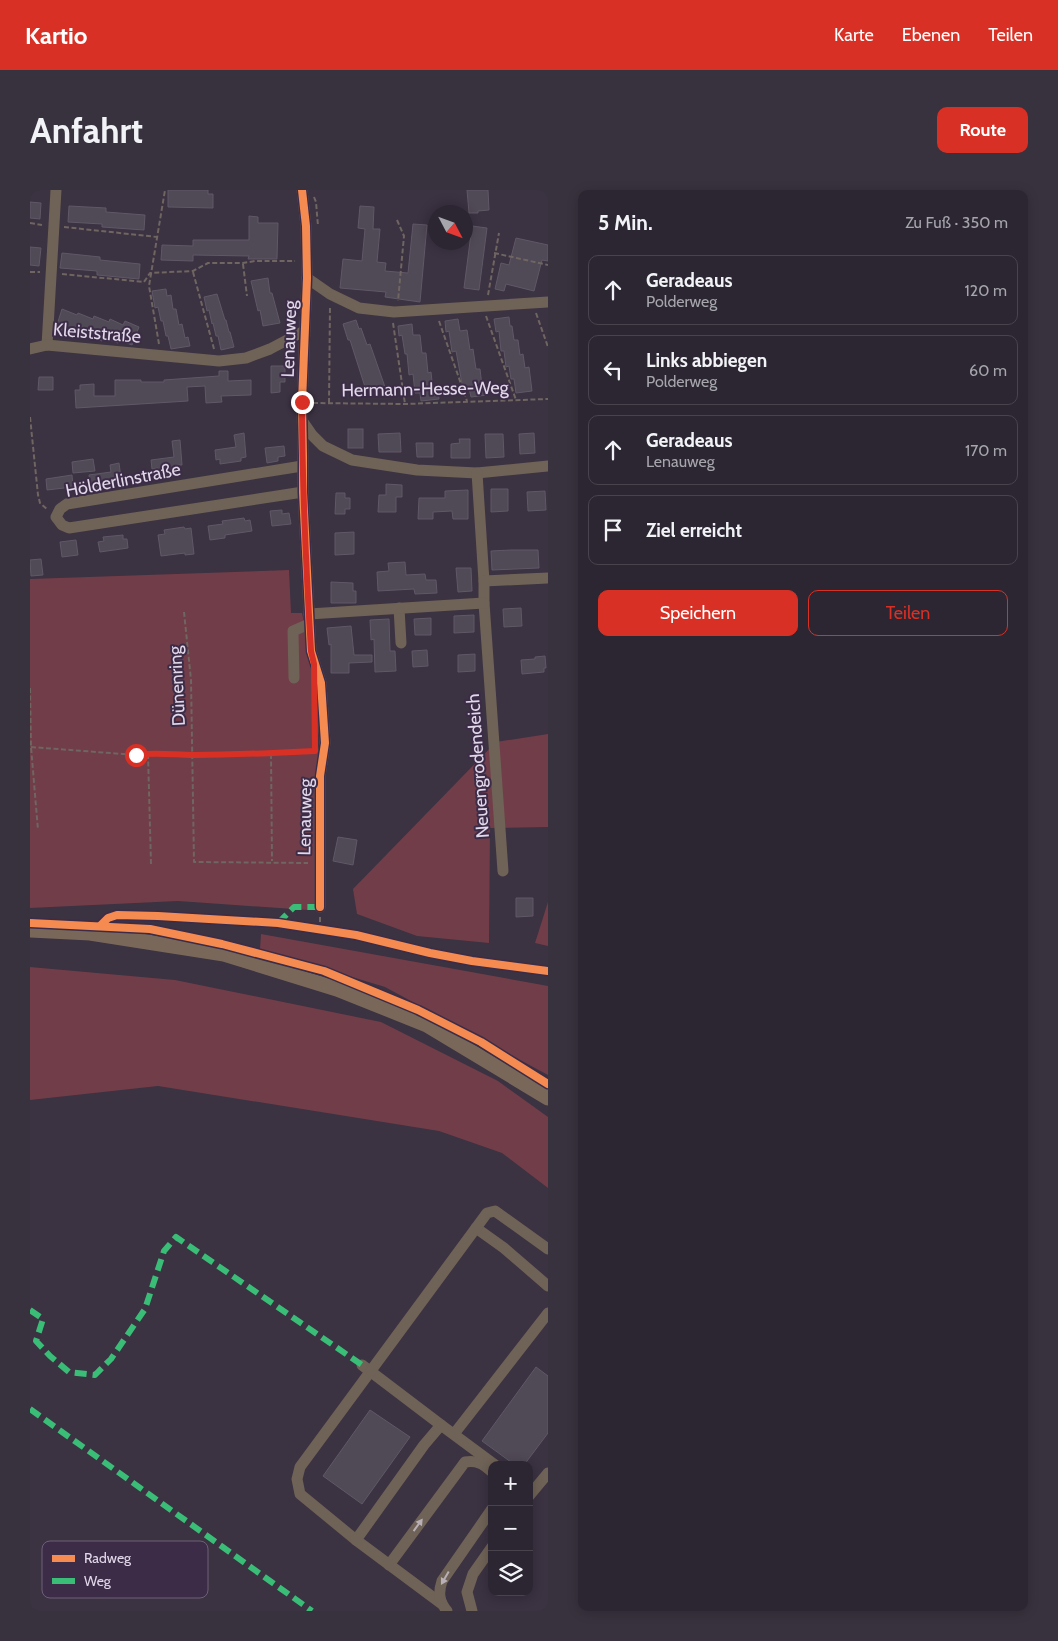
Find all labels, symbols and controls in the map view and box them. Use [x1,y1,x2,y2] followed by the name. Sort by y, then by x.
[25,21,88,50] text: Kartio
[834,24,874,46] text: Karte
[902,24,960,46] text: Ebenen
[988,24,1033,46] text: Teilen
[937,107,1028,153] button: Route
[30,109,143,152] text: Anfahrt
[428,205,473,250] north arrow
[598,210,653,235] text: 5 Min.
[905,213,1008,232] text: Zu Fuß · 350 m
[646,269,732,292] text: Geradeaus
[599,276,627,304] icon: ahead
[965,281,1007,300] text: 120 m
[646,292,717,311] text: Polderweg
[277,299,301,378] street label: Lenauweg
[52,318,142,348] street label: Kleiststraße
[646,349,767,372] text: Links abbiegen
[599,356,627,384] icon: left
[969,361,1007,380] text: 60 m
[646,372,717,391] text: Polderweg
[341,377,510,401] street label: Hermann-Hesse-Weg
[291,391,314,414] route end
[646,429,732,452] text: Geradeaus
[599,436,627,464] icon: ahead
[965,441,1007,460] text: 170 m
[646,452,715,471] text: Lenauweg
[64,458,182,502] street label: Hölderlinstraße
[599,516,627,544] icon: arrive
[646,519,742,542] text: Ziel erreicht
[598,590,798,636] button: Speichern
[808,590,1008,636] button: Teilen
[164,644,190,727] street label: Dünenring
[462,693,494,839] street label: Neuengrodendeich
[125,744,148,767] route start
[293,777,317,856] street label: Lenauweg
[488,1461,533,1596] map controls
[488,1461,533,1506] button: +
[488,1506,533,1551] button: −
[413,1519,424,1532] one-way arrow
[42,1541,208,1598] legend
[84,1549,132,1567] text: Radweg
[488,1551,533,1596] button: layers
[440,1571,449,1584] one-way arrow
[84,1572,112,1590] text: Weg

